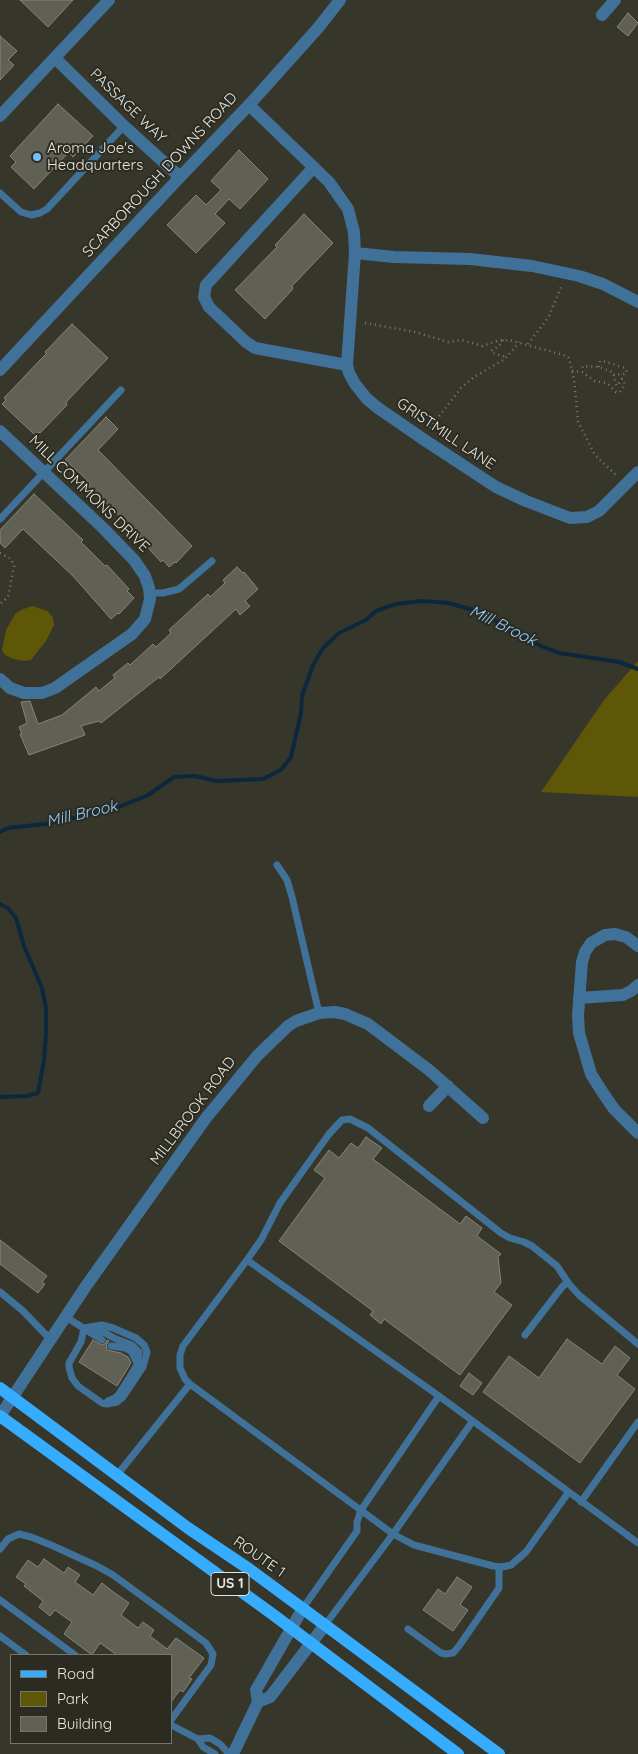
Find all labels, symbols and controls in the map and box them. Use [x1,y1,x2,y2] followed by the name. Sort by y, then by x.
[86,65,170,147] street label: PASSAGE WAY
[79,89,241,261] street label: SCARBOROUGH DOWNS ROAD
[47,139,143,174] place label: Aroma Joe's Headquarters
[31,151,43,163] marker: Aroma Joe's Headquarters
[393,394,499,474] street label: GRISTMILL LANE
[25,432,153,556] street label: MILL COMMONS DRIVE
[466,601,540,651] water label: Mill Brook
[45,796,119,832] water label: Mill Brook
[146,1053,240,1169] street label: MILLBROOK ROAD
[230,1533,288,1581] street label: ROUTE 1
[211,1572,249,1596] road number: US 1
[10,1654,172,1744] legend
[57,1664,94,1683] text: Road
[57,1689,89,1708] text: Park
[57,1714,112,1733] text: Building

